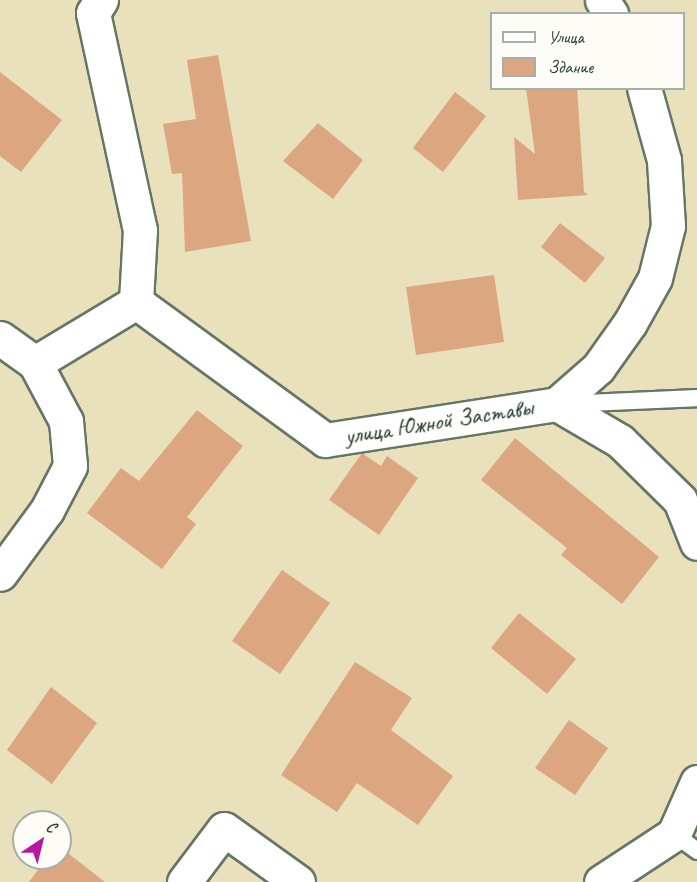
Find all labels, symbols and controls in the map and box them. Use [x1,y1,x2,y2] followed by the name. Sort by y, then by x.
[490,12,685,90] legend
[548,26,584,48] text: Улица
[548,56,593,78] text: Здание
[342,393,536,451] street label: улица Южной Заставы
[12,810,72,870] north arrow
[42,816,60,837] text: С

